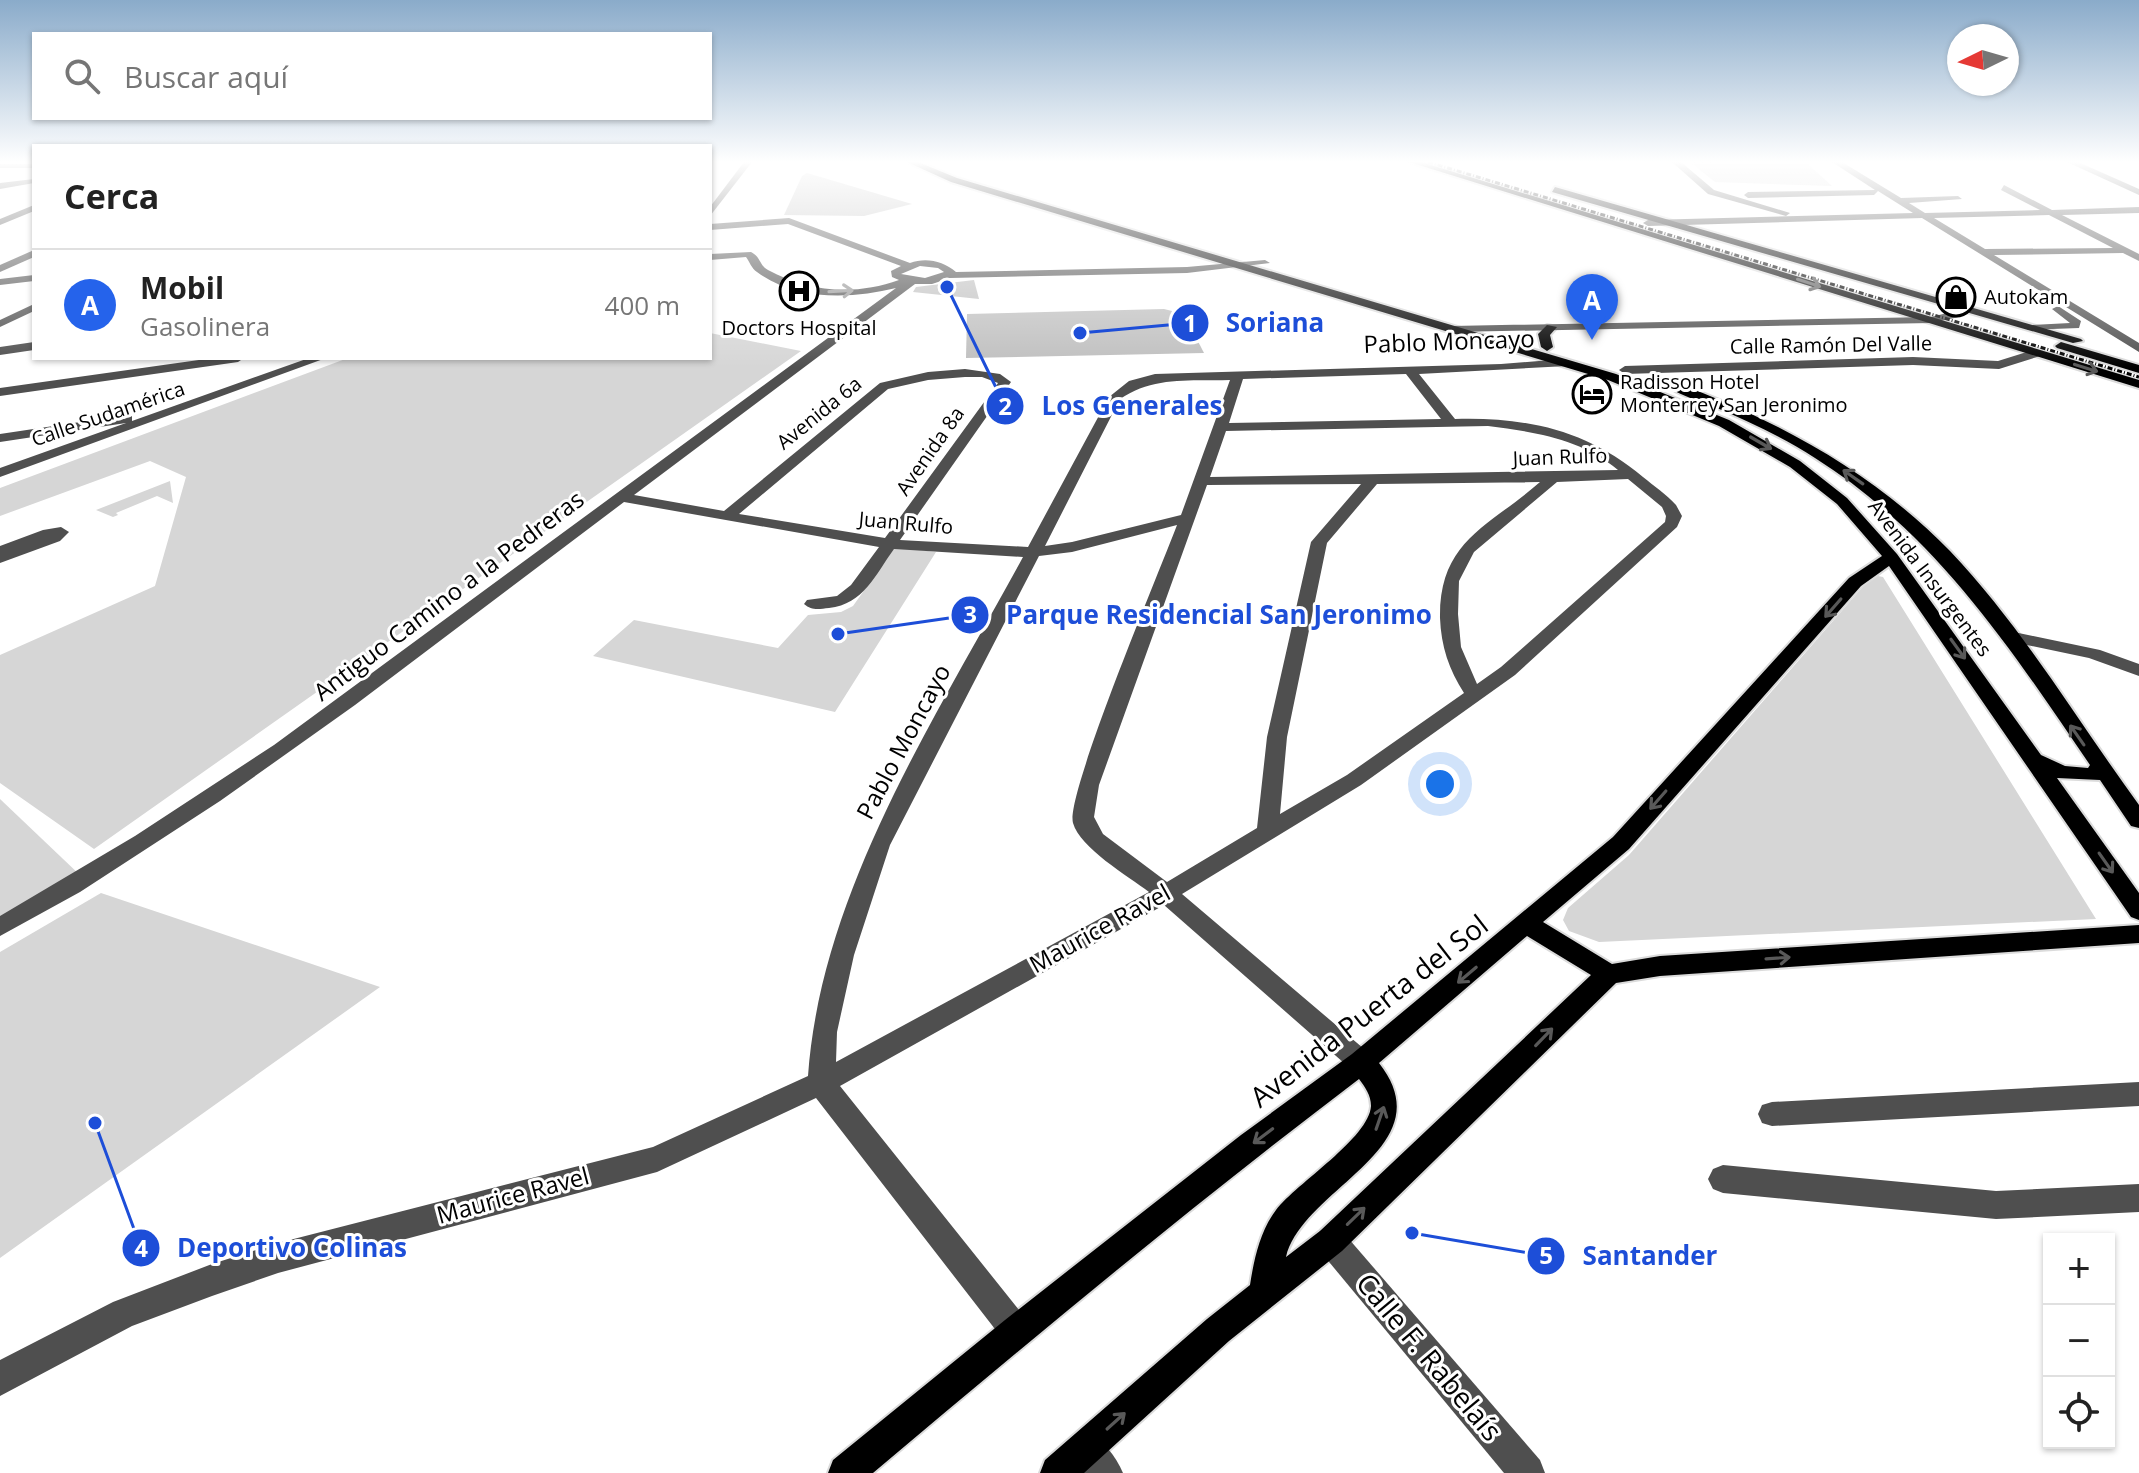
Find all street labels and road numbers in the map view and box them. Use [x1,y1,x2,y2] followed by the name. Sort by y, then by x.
[1363,321,1535,360] street label: Pablo Moncayo
[1730,329,1932,360] street label: Calle Ramón Del Valle
[770,370,867,455] street label: Avenida 6a
[28,375,188,452] street label: Calle Sudamérica
[889,401,970,500] street label: Avenida 8a
[1510,441,1608,472] street label: Juan Rulfo
[306,482,590,707] street label: Antiguo Camino a la Pedreras
[1863,494,1998,662] street label: Avenida Insurgentes
[856,505,954,540] street label: Juan Rulfo
[848,658,957,825] street label: Pablo Moncayo
[1023,875,1176,980] street label: Maurice Ravel
[1242,905,1495,1115] street label: Avenida Puerta del Sol
[433,1158,592,1231] street label: Maurice Ravel
[1348,1264,1511,1448] street label: Calle F. Rabelaís

